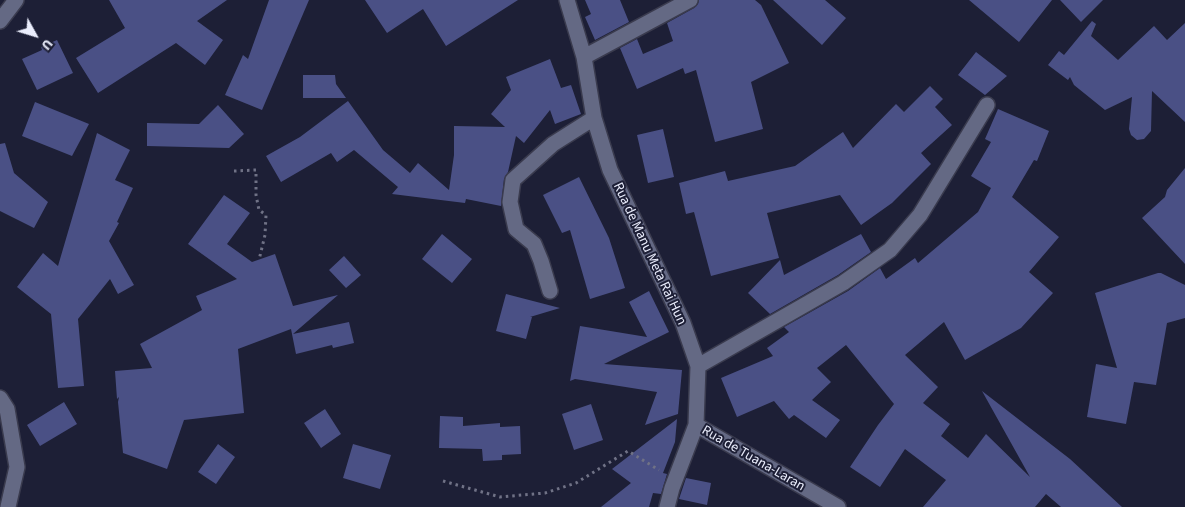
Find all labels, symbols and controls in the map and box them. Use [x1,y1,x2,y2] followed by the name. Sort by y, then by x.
[10,10,60,60] north arrow
[36,35,57,54] text: U
[609,180,689,328] street label: Rua de Manu Meta Rai Hun
[698,423,808,495] street label: Rua de Tuana-Laran

